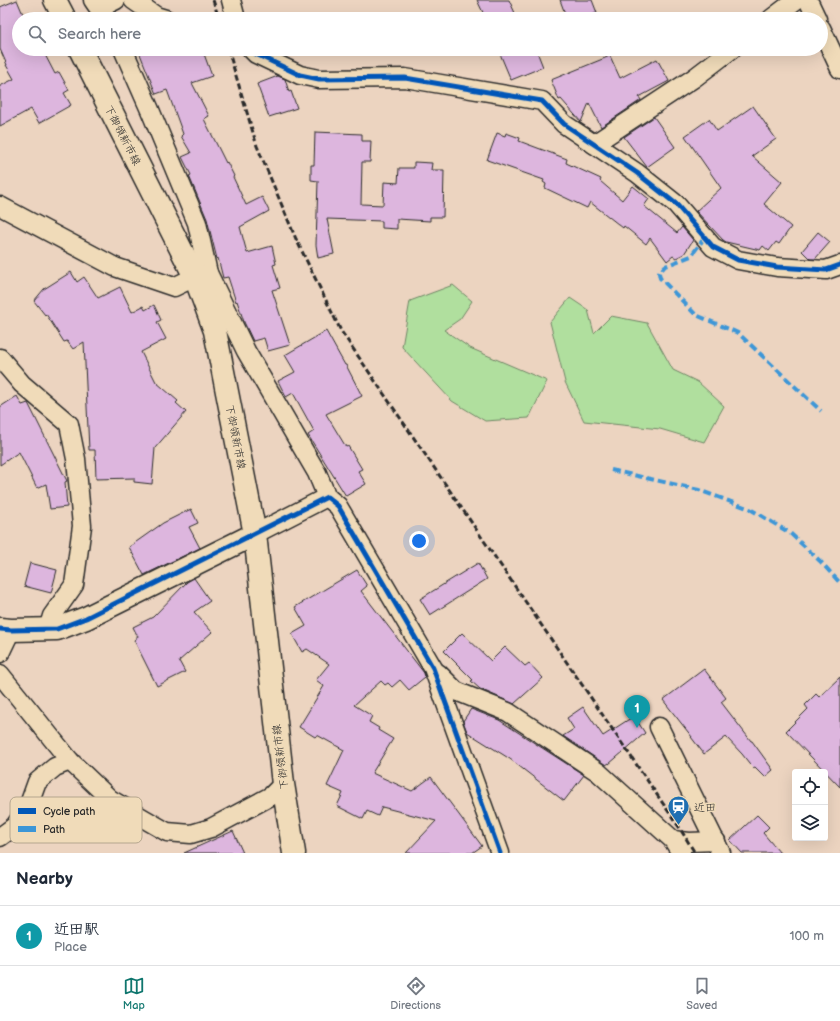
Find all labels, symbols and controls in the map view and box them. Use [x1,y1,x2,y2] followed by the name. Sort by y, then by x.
[12,12,828,56] search box
[26,23,48,45] icon: search
[58,25,141,44] text: Search here
[102,103,143,168] street label: 下御領新市線
[223,403,248,471] street label: 下御領新市線
[409,531,429,551] your location
[624,695,650,728] pin: 1
[270,723,291,790] street label: 下御領新市線
[792,769,828,841] map controls
[792,769,828,805] button: locate
[666,794,692,827] station icon: 近田
[10,797,142,843] legend
[694,801,716,814] place label: 近田
[43,805,95,818] text: Cycle path
[792,805,828,841] button: layers
[43,823,65,836] text: Path
[16,869,73,889] text: Nearby
[54,920,99,939] text: 近田駅
[26,928,32,944] text: 1
[789,928,824,944] text: 100 m
[54,939,87,955] text: Place
[123,975,145,1012] tab: Map
[390,975,441,1012] tab: Directions
[686,975,717,1012] tab: Saved

